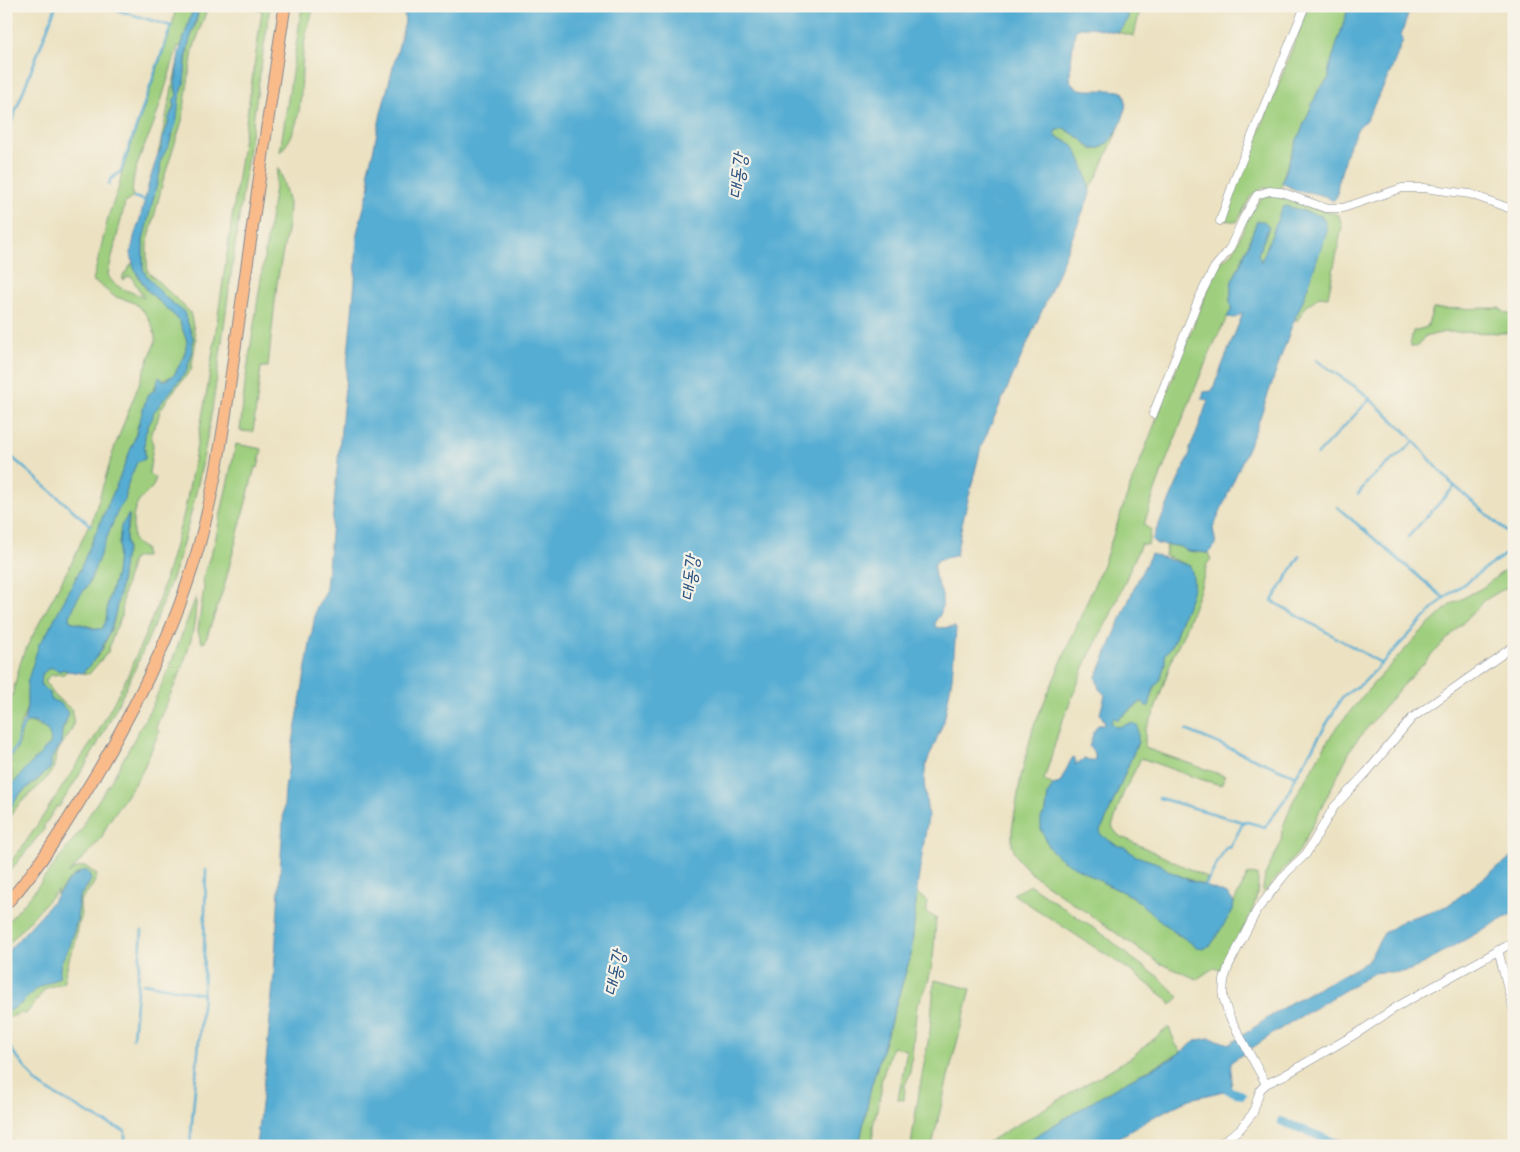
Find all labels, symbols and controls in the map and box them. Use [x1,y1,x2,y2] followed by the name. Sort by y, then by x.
[723,149,753,200] water label: 대동강
[675,551,705,602] water label: 대동강
[598,945,632,998] water label: 대동강

